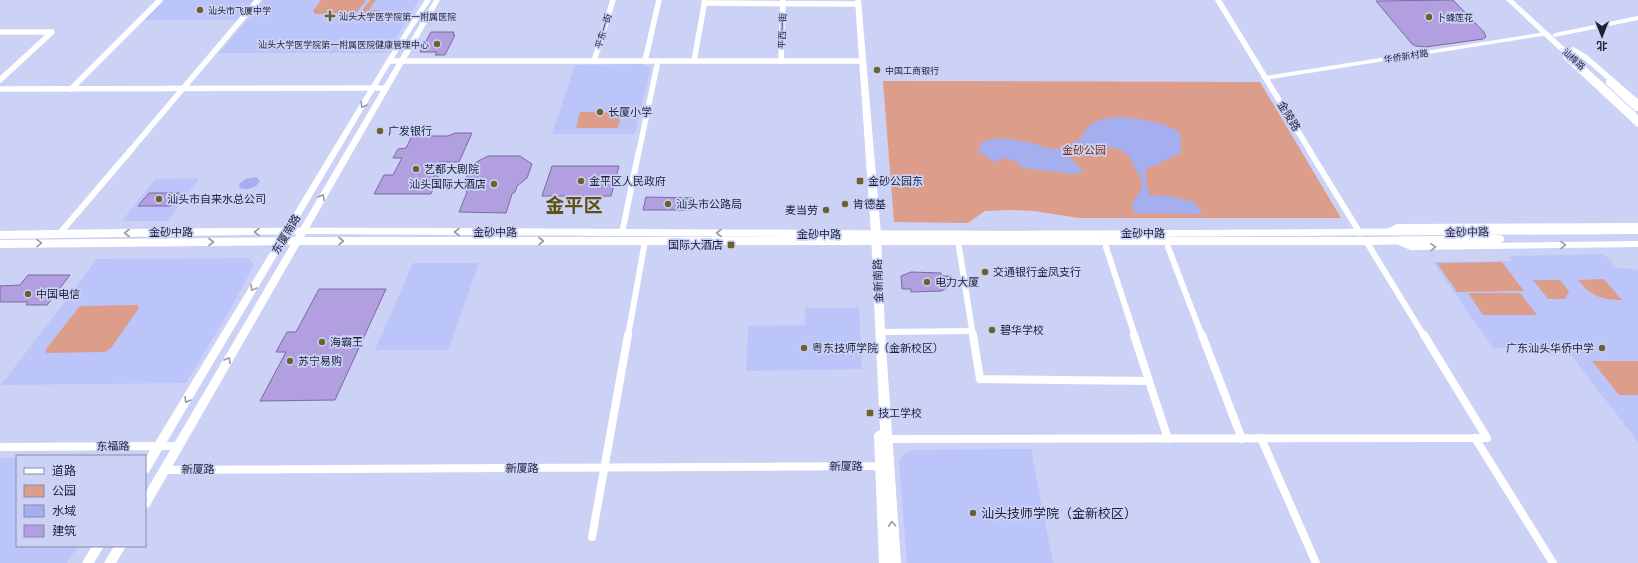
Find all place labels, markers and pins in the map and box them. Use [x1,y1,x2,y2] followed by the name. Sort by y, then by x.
[195,5,205,15] marker: 汕头市飞厦中学
[208,5,271,16] place label: 汕头市飞厦中学
[324,10,336,22] marker: 汕头大学医学院第一附属医院
[339,11,456,22] place label: 汕头大学医学院第一附属医院
[1424,12,1434,22] marker: 卜蜂莲花
[1437,12,1473,23] place label: 卜蜂莲花
[258,39,429,50] place label: 汕头大学医学院第一附属医院健康管理中心
[432,39,442,49] marker: 汕头大学医学院第一附属医院健康管理中心
[872,65,882,75] marker: 中国工商银行
[885,65,939,76] place label: 中国工商银行
[608,105,652,119] place label: 长厦小学
[595,107,605,117] marker: 长厦小学
[388,124,432,138] place label: 广发银行
[375,126,385,136] marker: 广发银行
[424,162,479,176] place label: 艺都大剧院
[411,164,421,174] marker: 艺都大剧院
[589,174,666,188] place label: 金平区人民政府
[868,174,923,188] place label: 金砂公园东
[576,176,586,186] marker: 金平区人民政府
[855,176,865,186] marker: 金砂公园东
[409,177,486,191] place label: 汕头国际大酒店
[489,179,499,189] marker: 汕头国际大酒店
[167,192,266,206] place label: 汕头市自来水总公司
[154,194,164,204] marker: 汕头市自来水总公司
[676,197,742,211] place label: 汕头市公路局
[853,197,886,211] place label: 肯德基
[663,199,673,209] marker: 汕头市公路局
[840,199,850,209] marker: 肯德基
[785,203,818,217] place label: 麦当劳
[821,205,831,215] marker: 麦当劳
[668,238,723,252] place label: 国际大酒店
[726,240,736,250] marker: 国际大酒店
[993,265,1081,279] place label: 交通银行金凤支行
[980,267,990,277] marker: 交通银行金凤支行
[935,275,979,289] place label: 电力大厦
[922,277,932,287] marker: 电力大厦
[36,287,80,301] place label: 中国电信
[23,289,33,299] marker: 中国电信
[1000,323,1044,337] place label: 碧华学校
[987,325,997,335] marker: 碧华学校
[330,335,363,349] place label: 海霸王
[317,337,327,347] marker: 海霸王
[812,341,944,355] place label: 粤东技师学院（金新校区）
[1506,341,1594,355] place label: 广东汕头华侨中学
[799,343,809,353] marker: 粤东技师学院（金新校区）
[1597,343,1607,353] marker: 广东汕头华侨中学
[298,354,342,368] place label: 苏宁易购
[285,356,295,366] marker: 苏宁易购
[878,406,922,420] place label: 技工学校
[865,408,875,418] marker: 技工学校
[981,505,1137,521] place label: 汕头技师学院（金新校区）
[968,508,978,518] marker: 汕头技师学院（金新校区）

